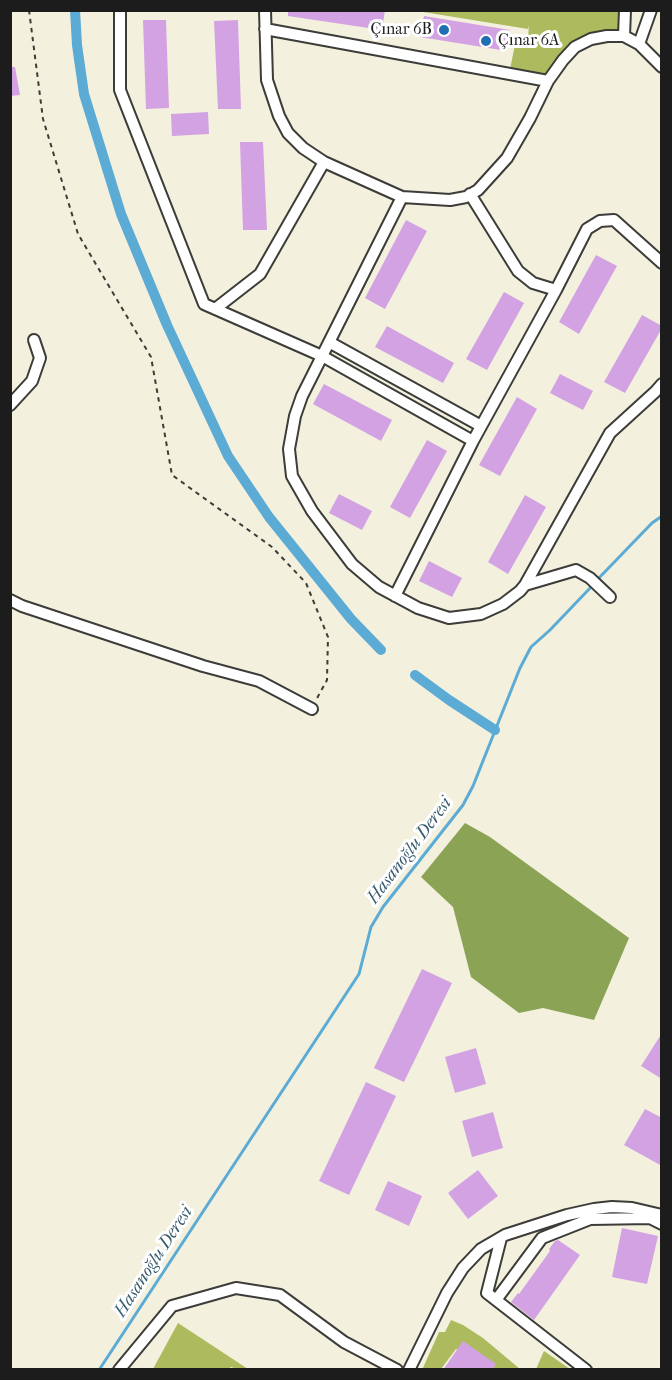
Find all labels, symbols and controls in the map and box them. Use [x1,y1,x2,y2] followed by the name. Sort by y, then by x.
[371,20,432,40] place label: Çınar 6B
[437,23,451,37] marker: Çınar 6B
[498,31,559,51] place label: Çınar 6A
[479,34,493,48] marker: Çınar 6A
[363,794,457,908] water label: Hasanoğlu Deresi
[110,1203,198,1321] water label: Hasanoğlu Deresi

